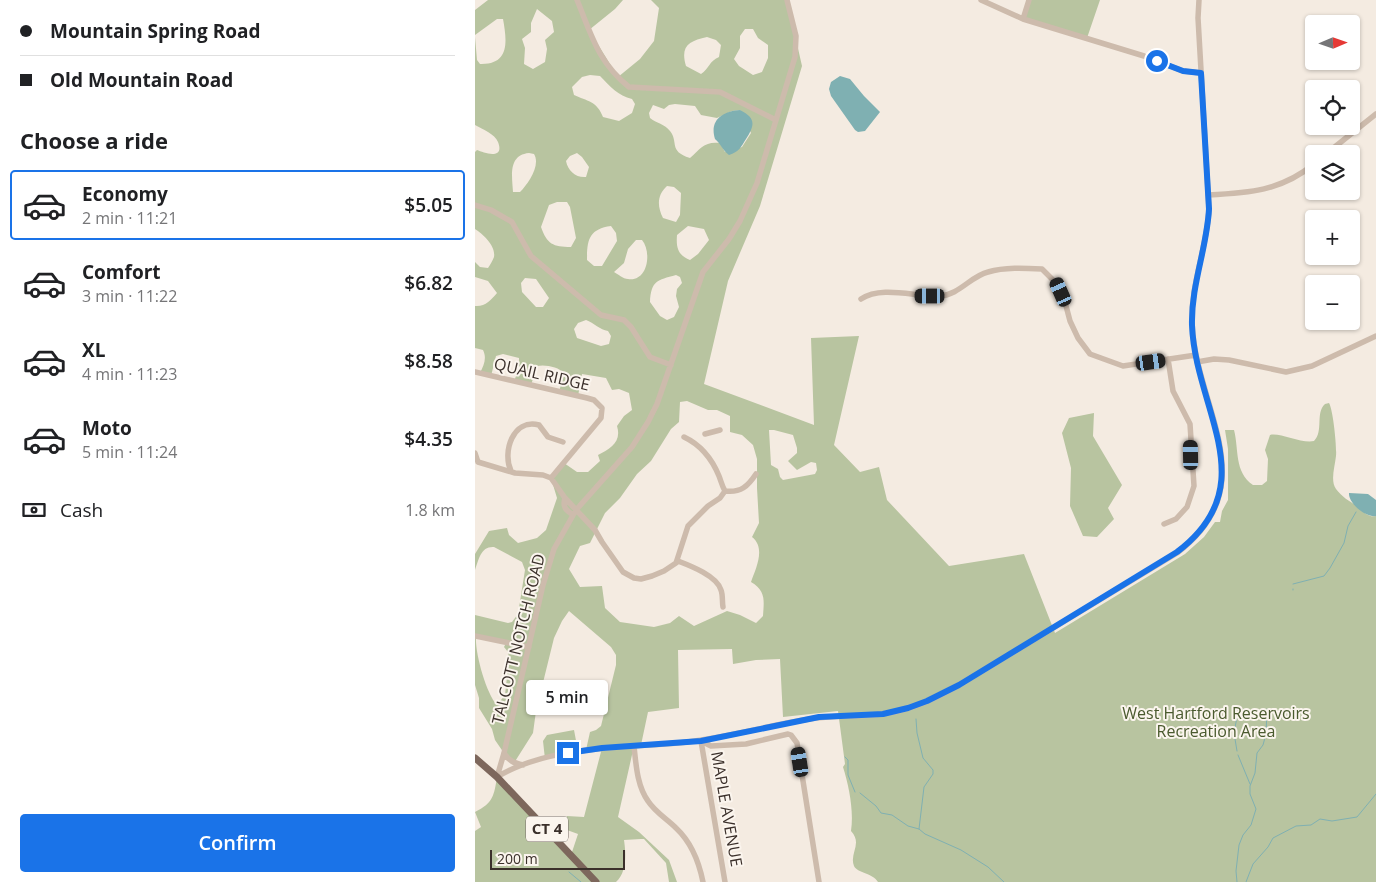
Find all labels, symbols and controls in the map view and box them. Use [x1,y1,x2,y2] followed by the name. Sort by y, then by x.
[1305,15,1360,70] north arrow
[1305,15,1360,330] map controls
[50,18,260,44] text: Mountain Spring Road
[1146,50,1168,72] route start
[50,67,233,93] text: Old Mountain Road
[1305,80,1360,135] button: locate
[20,125,168,155] text: Choose a ride
[1305,145,1360,200] button: layers
[82,181,168,207] text: Economy
[22,183,67,228] icon: car
[404,192,453,218] text: $5.05
[82,207,177,229] text: 2 min · 11:21
[1305,210,1360,265] button: +
[82,259,161,285] text: Comfort
[22,261,67,306] icon: car
[404,270,453,296] text: $6.82
[1048,275,1073,309] car
[1305,275,1360,330] button: −
[82,285,177,307] text: 3 min · 11:22
[915,289,945,304] car
[82,337,105,363] text: XL
[22,339,67,384] icon: car
[404,348,453,374] text: $8.58
[492,352,592,396] street label: QUAIL RIDGE
[1135,352,1166,372] car
[82,363,177,385] text: 4 min · 11:23
[82,415,132,441] text: Moto
[22,417,67,462] icon: car
[404,426,453,452] text: $4.35
[1183,440,1198,470] car
[82,441,177,463] text: 5 min · 11:24
[20,496,48,524] icon: cash
[60,497,103,523] text: Cash
[405,499,455,521] text: 1.8 km
[486,551,550,727] street label: TALCOTT NOTCH ROAD
[527,680,609,716] callout: 5 min
[545,686,589,708] text: 5 min
[1122,702,1310,742] park label: West Hartford Reservoirs Recreation Area
[557,742,579,764] route end
[790,746,809,778] car
[706,750,748,868] street label: MAPLE AVENUE
[20,814,455,872] button: Confirm
[526,816,568,842] road number: CT 4
[490,847,625,870] scale bar
[497,849,538,868] text: 200 m

